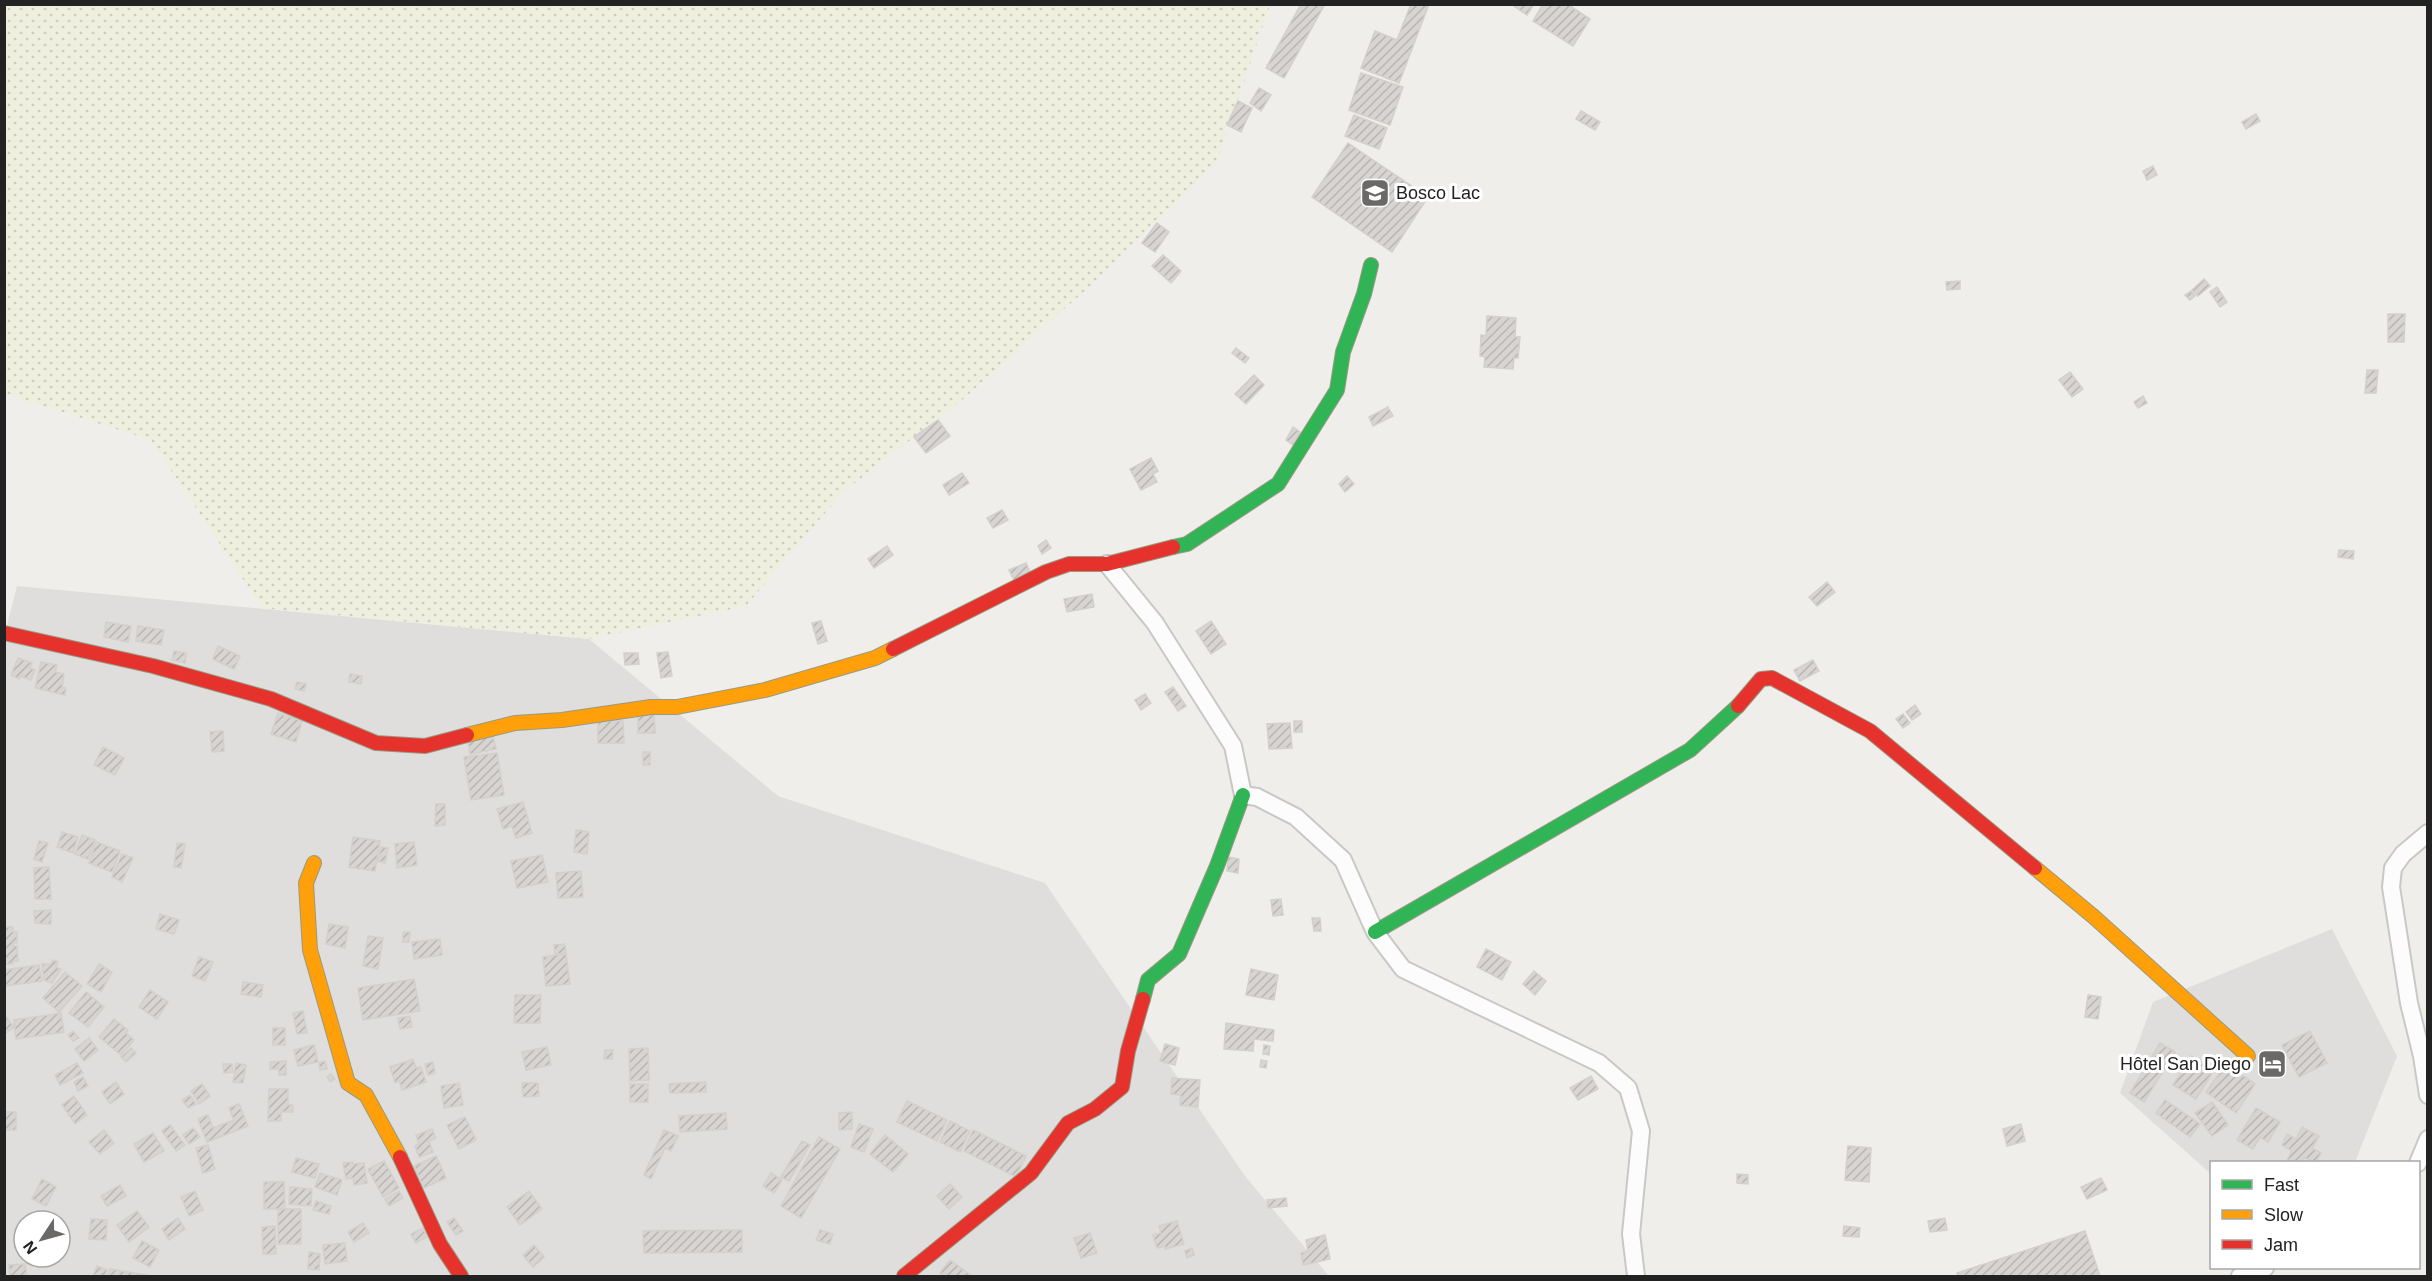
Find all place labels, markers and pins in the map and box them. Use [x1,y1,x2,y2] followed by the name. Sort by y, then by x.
[1359,177,1391,209] school or university icon: Bosco Lac
[1396,183,1480,203] place label: Bosco Lac
[2256,1048,2288,1080] hotel icon: Hôtel San Diego
[2120,1054,2251,1074] place label: Hôtel San Diego

